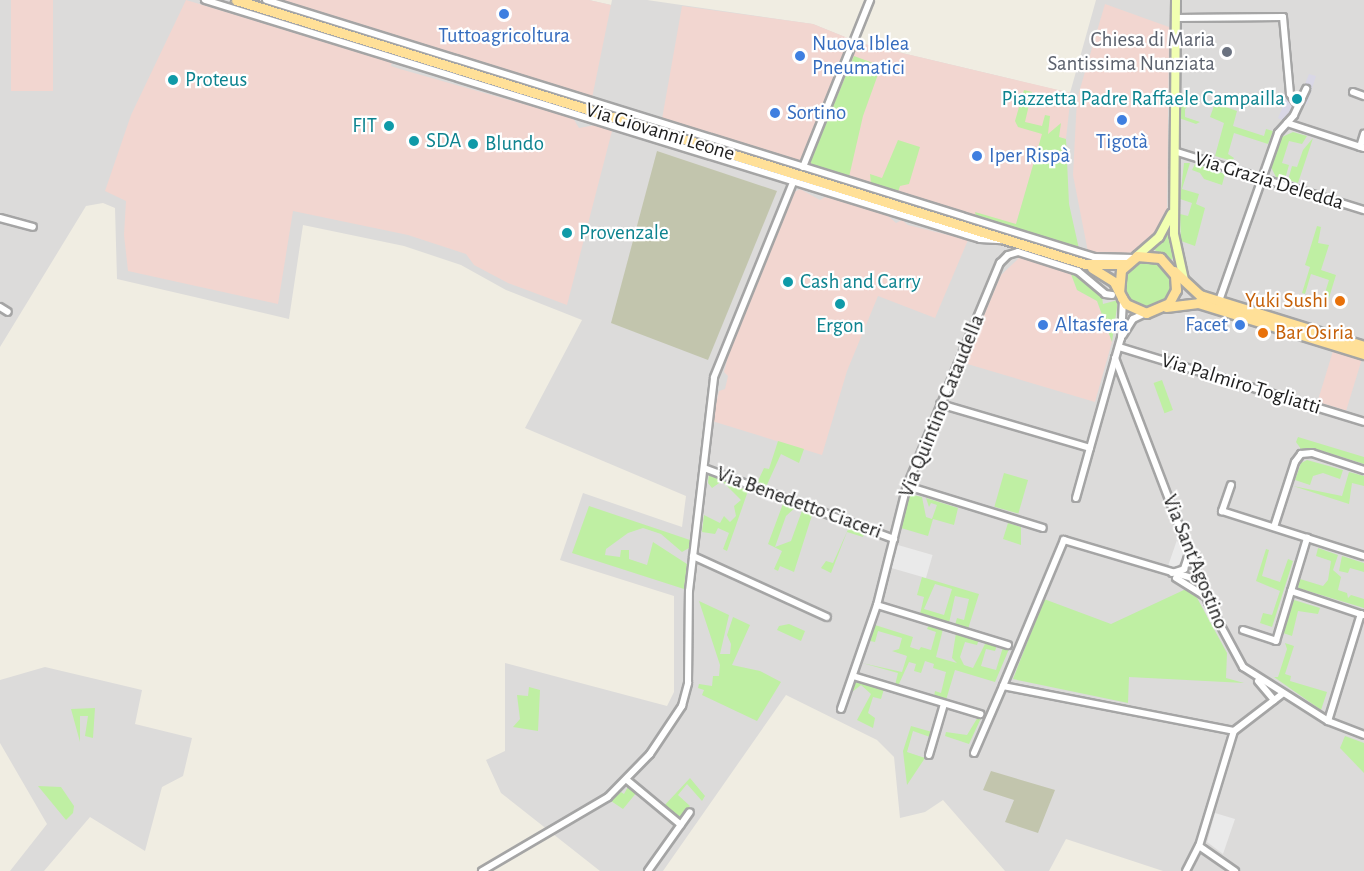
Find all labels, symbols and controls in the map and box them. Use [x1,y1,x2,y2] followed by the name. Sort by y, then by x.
[497,7,511,21] marker: Tuttoagricoltura
[438,23,570,49] place label: Tuttoagricoltura
[1048,27,1215,77] place label: Chiesa di Maria Santissima Nunziata
[812,31,910,81] place label: Nuova Iblea Pneumatici
[1220,45,1234,59] marker: Chiesa di Maria Santissima Nunziata
[793,49,807,63] marker: Nuova Iblea Pneumatici
[185,67,247,93] place label: Proteus
[166,73,180,87] marker: Proteus
[1002,86,1285,112] place label: Piazzetta Padre Raffaele Campailla
[1290,92,1304,106] marker: Piazzetta Padre Raffaele Campailla
[582,97,738,167] street label: Via Giovanni Leone
[787,100,846,126] place label: Sortino
[768,106,782,120] marker: Sortino
[352,113,377,139] place label: FIT
[1115,113,1129,127] marker: Tigotà
[382,119,396,133] marker: FIT
[426,128,461,154] place label: SDA
[1096,129,1148,155] place label: Tigotà
[485,131,544,157] place label: Blundo
[407,134,421,148] marker: SDA
[466,137,480,151] marker: Blundo
[989,143,1070,169] place label: Iper Rispà
[1191,146,1347,216] street label: Via Grazia Deledda
[970,149,984,163] marker: Iper Rispà
[579,220,669,246] place label: Provenzale
[560,226,574,240] marker: Provenzale
[800,269,921,295] place label: Cash and Carry
[781,275,795,289] marker: Cash and Carry
[1245,288,1328,314] place label: Yuki Sushi
[1333,294,1347,308] marker: Yuki Sushi
[833,297,847,311] marker: Ergon
[894,311,990,501] street label: Via Quintino Cataudella
[1055,312,1128,338] place label: Altasfera
[1185,312,1228,338] place label: Facet
[816,313,864,339] place label: Ergon
[1036,318,1050,332] marker: Altasfera
[1233,318,1247,332] marker: Facet
[1275,320,1354,346] place label: Bar Osiria
[1256,326,1270,340] marker: Bar Osiria
[1158,348,1324,420] street label: Via Palmiro Togliatti
[713,461,885,545] street label: Via Benedetto Ciaceri
[1157,491,1233,633] street label: Via Sant'Agostino

